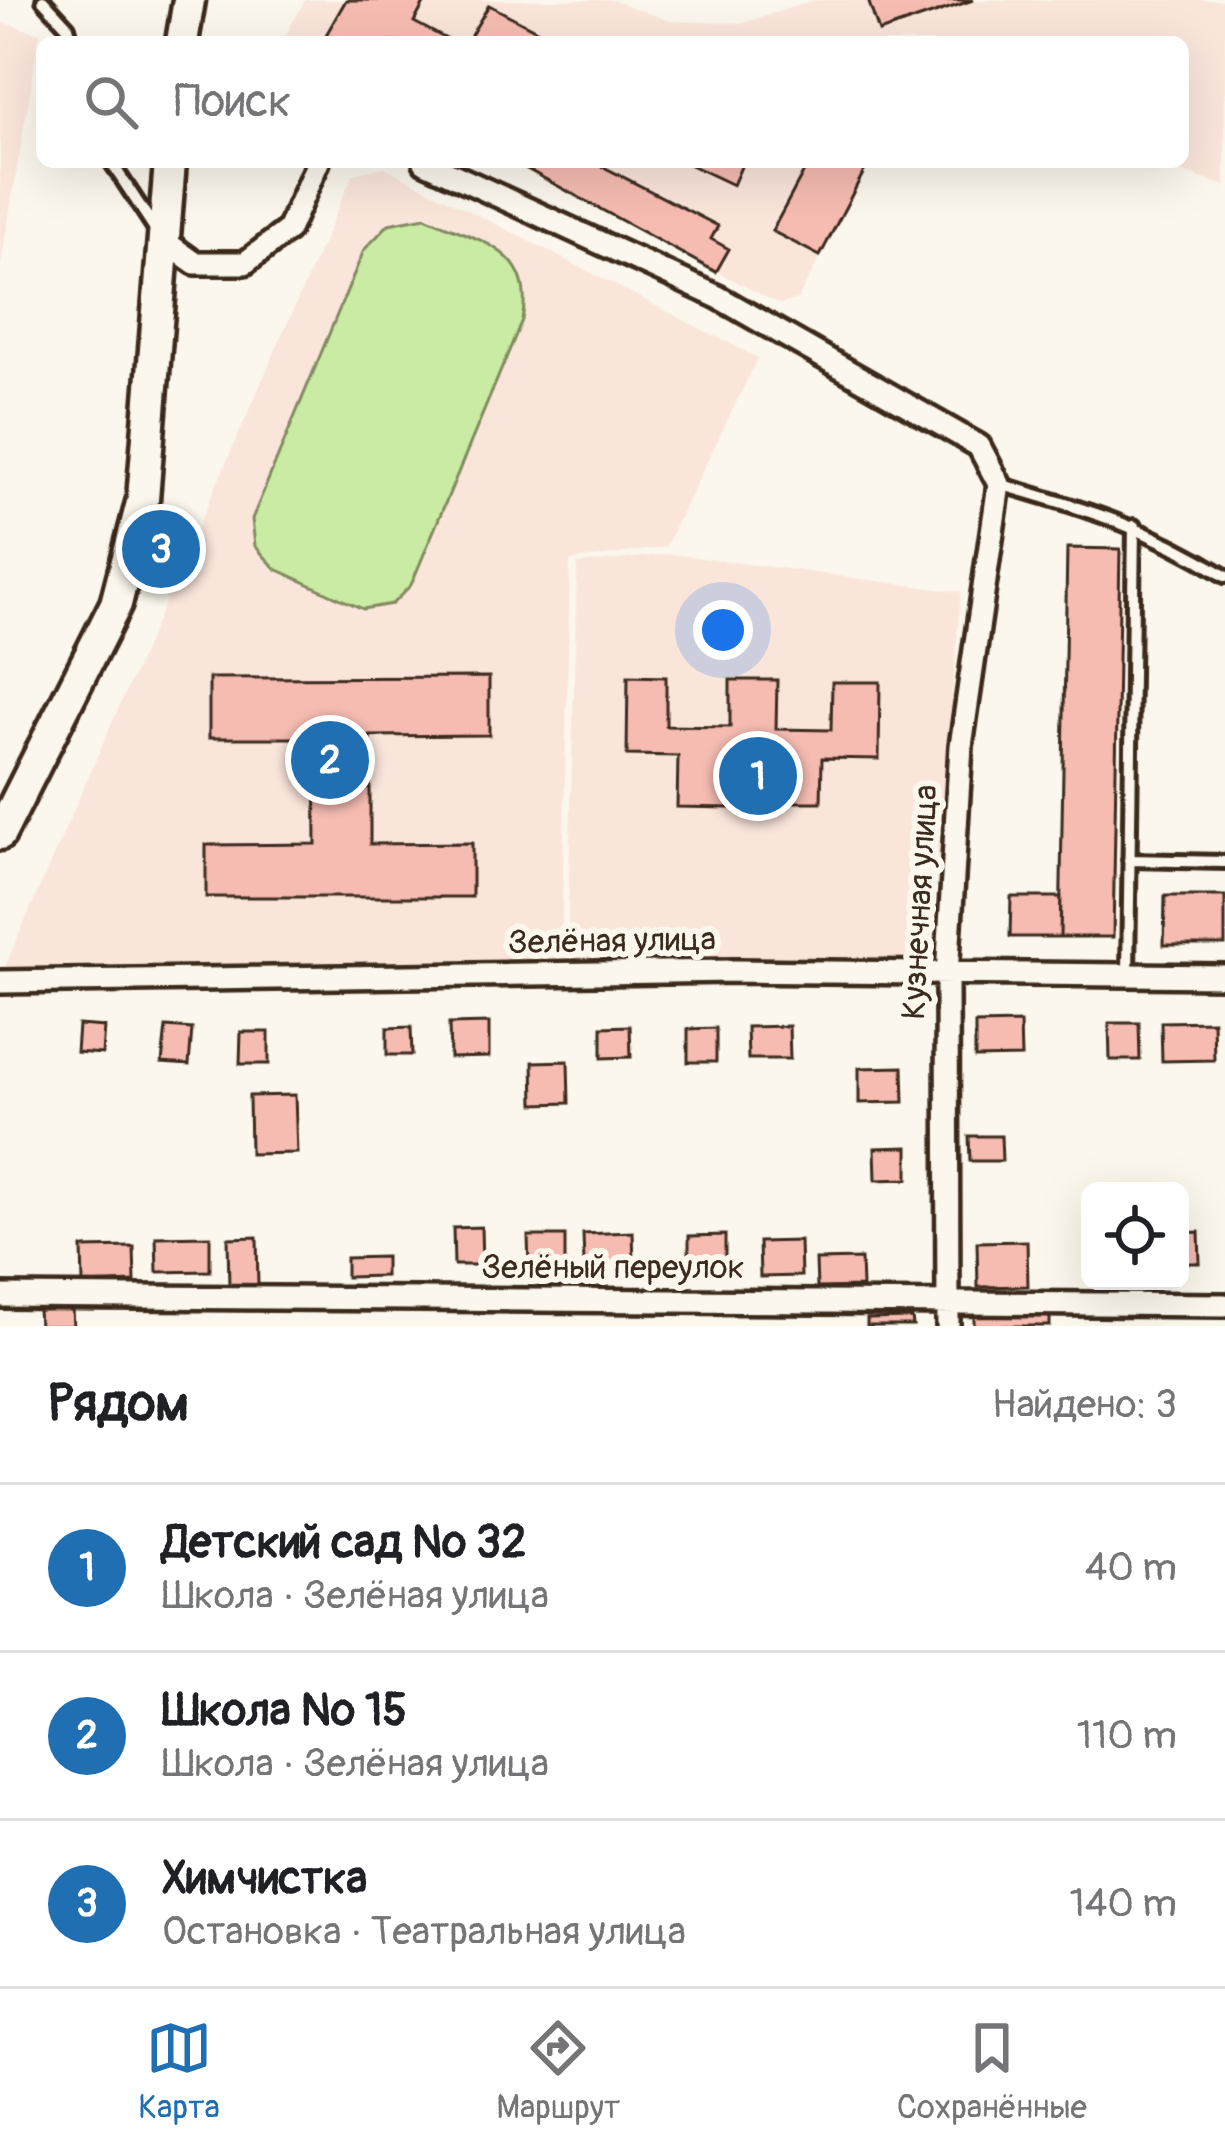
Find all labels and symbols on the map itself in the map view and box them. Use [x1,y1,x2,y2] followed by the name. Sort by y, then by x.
[122,504,200,594] pin: 3
[693,600,753,660] your location
[291,715,369,805] pin: 2
[719,731,797,821] pin: 1
[893,784,947,1020] street label: Кузнечная улица
[508,919,716,963] street label: Зелёная улица
[481,1247,745,1288] street label: Зелёный переулок

